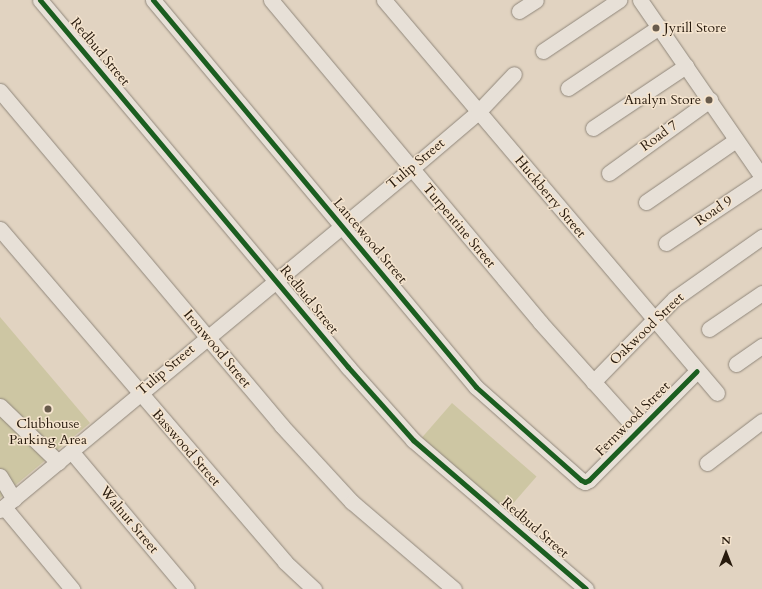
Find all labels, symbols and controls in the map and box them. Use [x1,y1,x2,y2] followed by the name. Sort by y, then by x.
[67,15,133,89] street label: Redbud Street
[664,20,727,36] place label: Jyrill Store
[651,23,661,33] marker: Jyrill Store
[624,92,701,108] place label: Analyn Store
[704,95,714,105] marker: Analyn Store
[637,117,681,155] street label: Road 7
[384,135,448,193] street label: Tulip Street
[511,152,589,242] street label: Huckberry Street
[419,180,499,272] street label: Turpentine Street
[692,192,736,230] street label: Road 9
[329,195,411,287] street label: Lancewood Street
[276,262,342,338] street label: Redbud Street
[606,289,688,369] street label: Oakwood Street
[179,307,255,391] street label: Ironwood Street
[134,341,198,399] street label: Tulip Street
[592,378,674,460] street label: Fernwood Street
[43,404,53,414] marker: Clubhouse Parking Area
[148,406,224,490] street label: Basswood Street
[9,416,87,448] place label: Clubhouse Parking Area
[96,483,162,557] street label: Walnut Street
[498,494,572,562] street label: Redbud Street
[706,533,746,573] north arrow
[721,533,731,548] text: N

